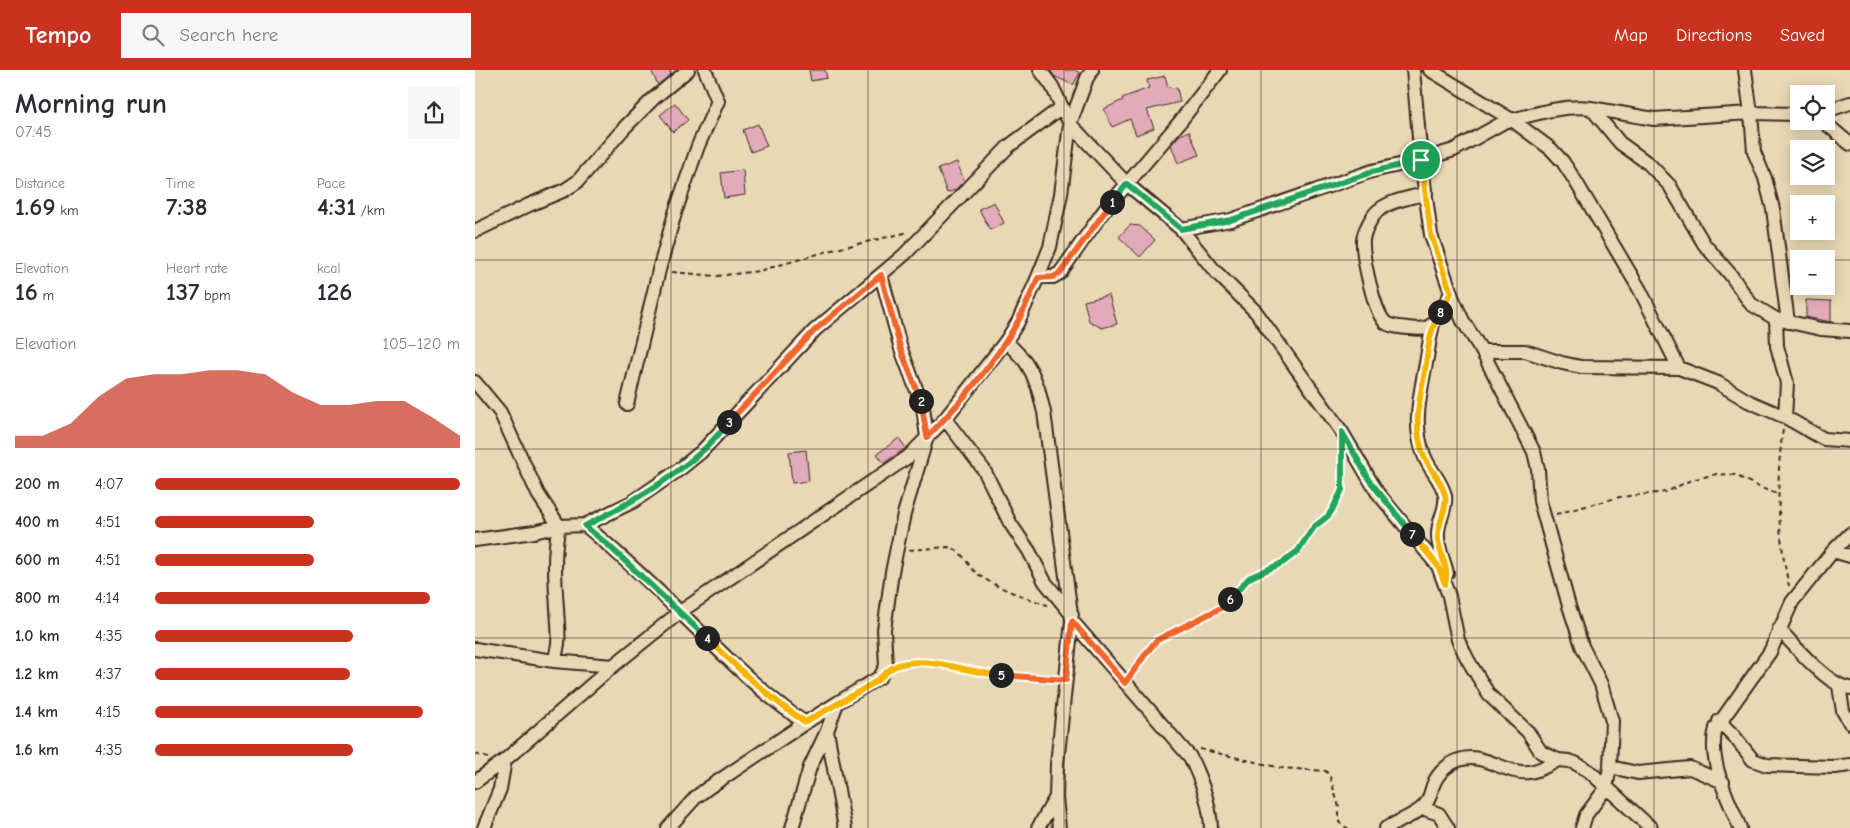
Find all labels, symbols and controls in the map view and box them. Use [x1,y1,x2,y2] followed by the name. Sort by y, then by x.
[121,13,471,58] search box
[25,21,91,49] text: Tempo
[139,21,167,49] icon: search
[179,24,278,46] text: Search here
[1614,25,1648,46] text: Map
[1676,25,1752,46] text: Directions
[1780,25,1825,46] text: Saved
[1790,85,1835,295] map controls
[1790,85,1835,130] button: locate
[408,87,460,139] button: share
[15,88,167,120] text: Morning run
[15,123,52,141] text: 07:45
[1400,139,1442,181] pin
[1790,140,1835,185] button: layers
[1407,146,1435,174] icon: arrive
[15,175,65,192] text: Distance
[166,175,195,192] text: Time
[317,175,345,192] text: Pace
[1099,190,1125,214] pin: 1
[15,192,56,221] text: 1.69
[166,192,208,221] text: 7:38
[317,192,356,221] text: 4:31
[1110,194,1115,211] text: 1
[1790,195,1835,240] button: +
[56,202,79,219] text: km
[356,202,385,219] text: /km
[1790,250,1835,295] button: −
[15,260,69,277] text: Elevation
[166,260,228,277] text: Heart rate
[317,260,341,277] text: kcal
[15,277,38,306] text: 16
[166,277,199,306] text: 137
[317,277,352,306] text: 126
[38,287,54,304] text: m
[199,287,231,304] text: bpm
[1427,300,1453,324] pin: 8
[1437,304,1444,321] text: 8
[15,335,76,353] text: Elevation
[383,335,460,353] text: 105–120 m
[909,388,933,414] pin: 2
[918,393,925,410] text: 2
[717,410,741,434] pin: 3
[726,414,733,431] text: 3
[15,475,60,493] text: 200 m
[95,475,123,493] text: 4:07
[15,513,59,531] text: 400 m
[95,513,121,531] text: 4:51
[1399,522,1425,546] pin: 7
[1409,526,1416,543] text: 7
[15,551,60,569] text: 600 m
[95,551,121,569] text: 4:51
[1217,586,1243,612] pin: 6
[15,589,60,607] text: 800 m
[95,589,120,607] text: 4:14
[1227,591,1234,608] text: 6
[695,626,719,650] pin: 4
[15,627,60,645] text: 1.0 km
[95,627,122,645] text: 4:35
[704,630,711,647] text: 4
[989,662,1013,688] pin: 5
[15,665,58,683] text: 1.2 km
[95,665,121,683] text: 4:37
[998,667,1005,684] text: 5
[15,703,58,721] text: 1.4 km
[95,703,121,721] text: 4:15
[15,741,59,759] text: 1.6 km
[95,741,122,759] text: 4:35

